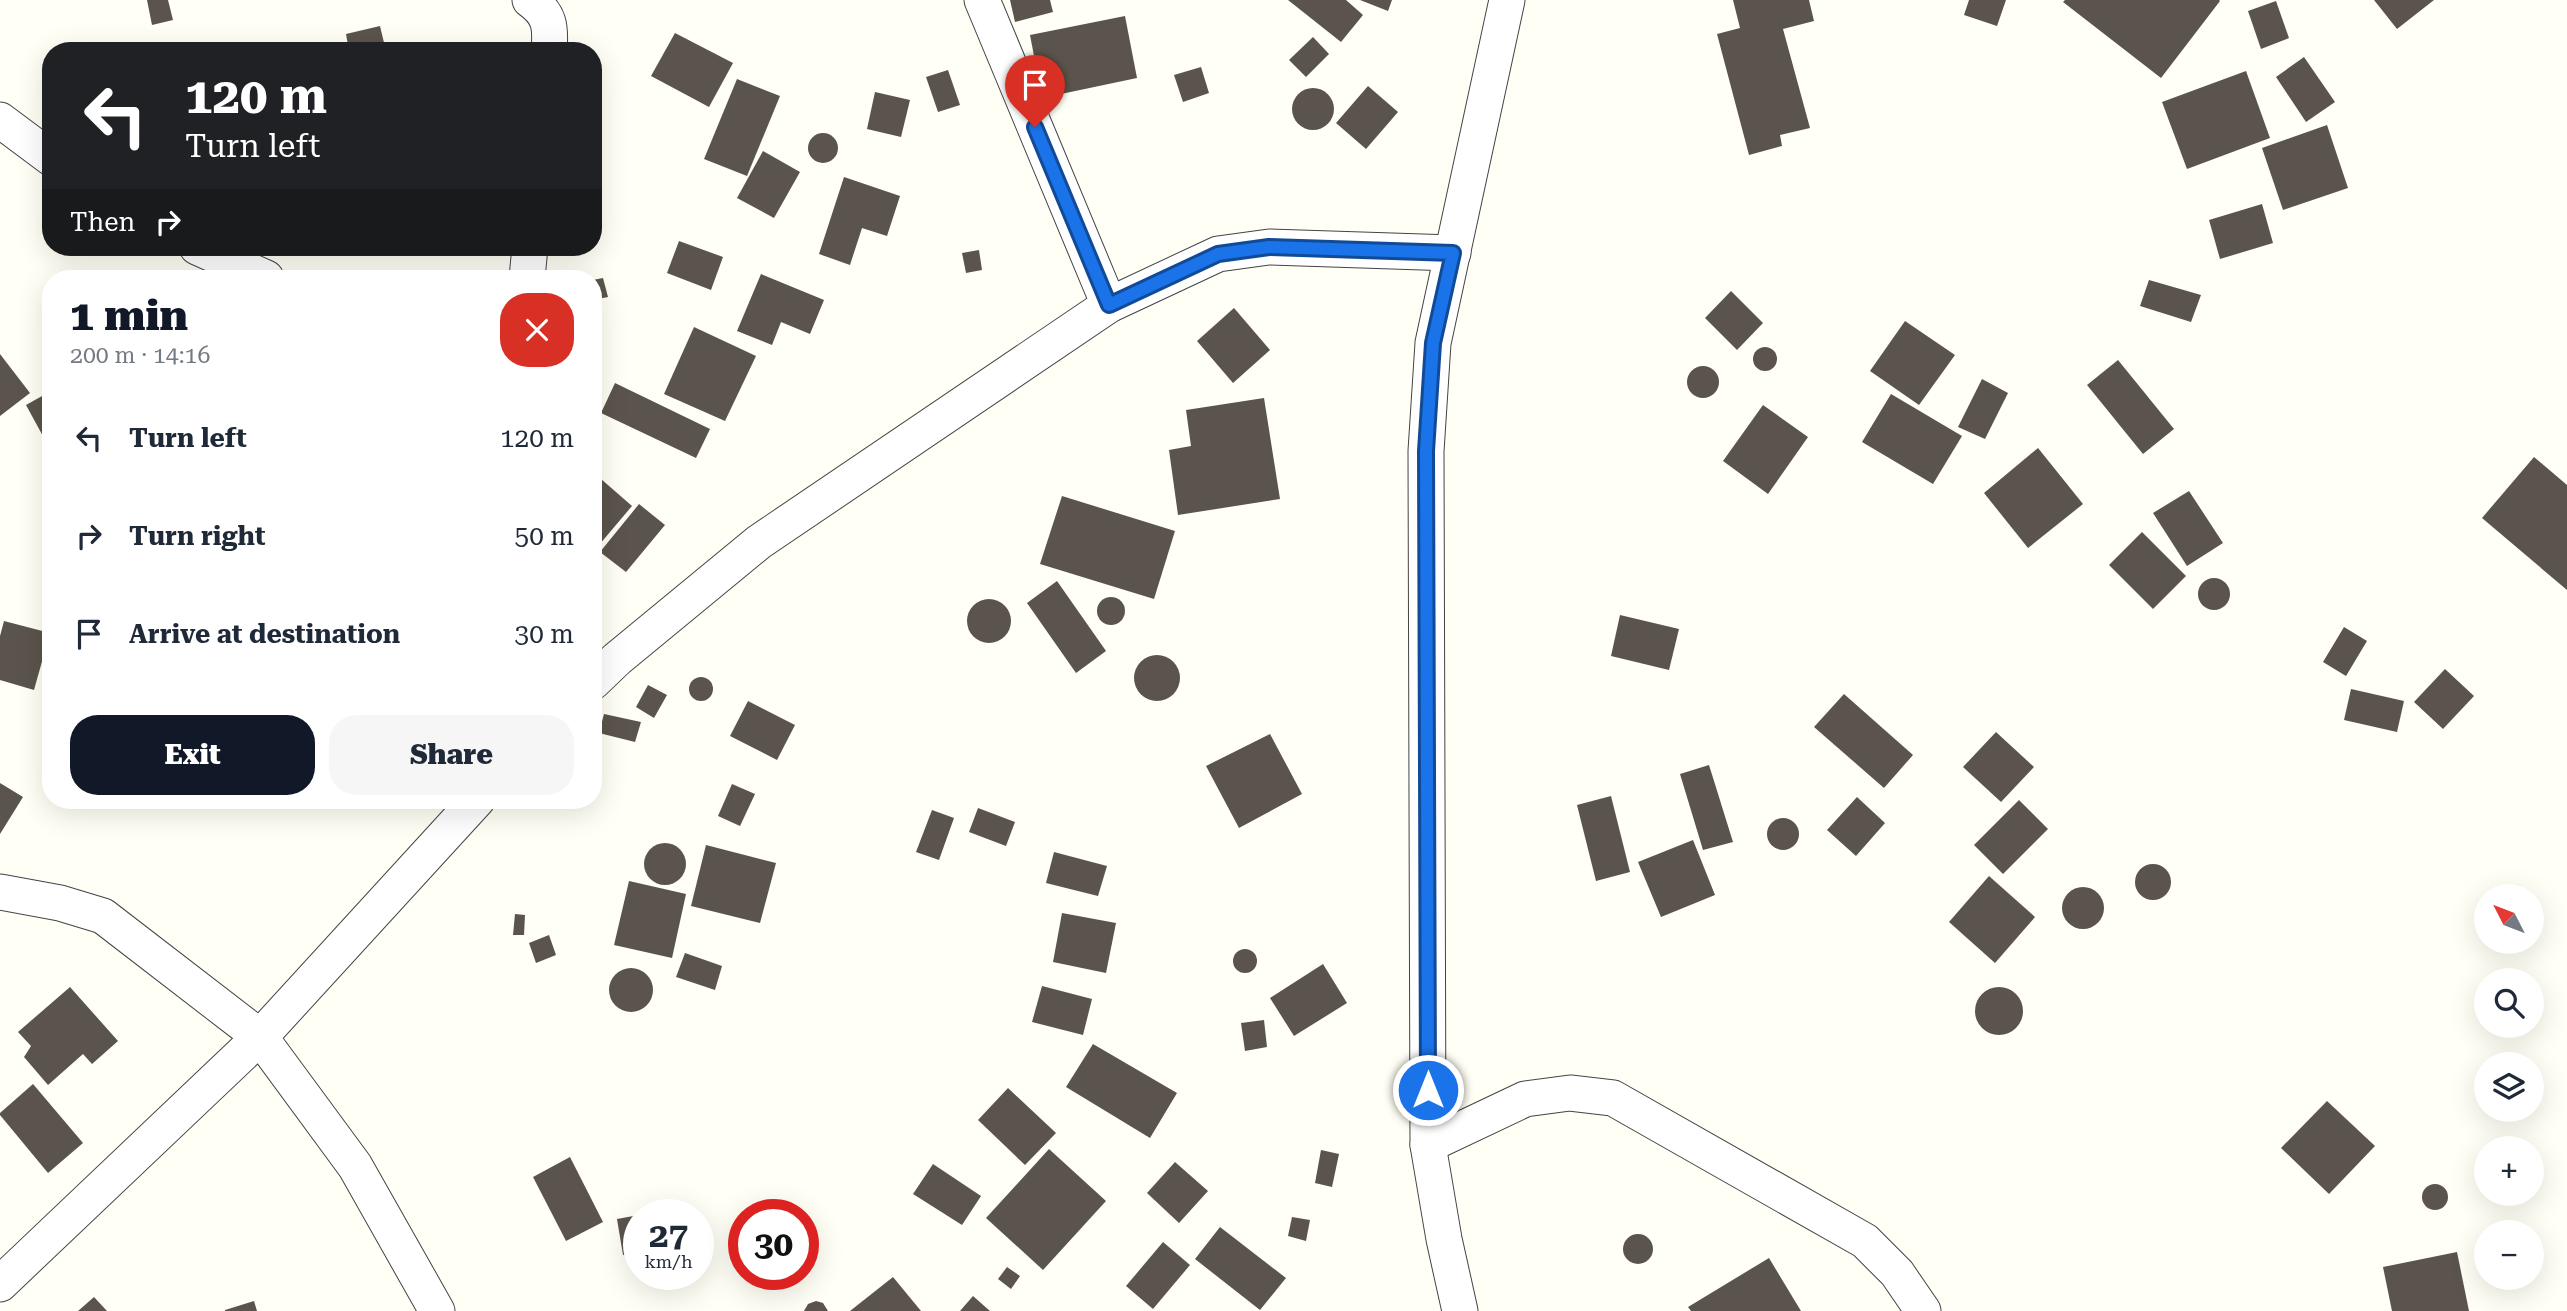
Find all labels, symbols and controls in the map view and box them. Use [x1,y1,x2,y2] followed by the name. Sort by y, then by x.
[1005,55,1065,127] pin
[1016,66,1054,104] icon: arrive
[185,68,327,125] text: 120 m
[70,70,161,161] icon: left
[185,127,320,165] text: Turn left
[149,203,187,241] icon: right
[70,207,135,237] text: Then
[70,291,188,340] text: 1 min
[500,293,574,367] button: close
[70,342,210,369] text: 200 m · 14:16
[70,419,108,457] icon: left
[129,423,247,453] text: Turn left
[500,423,574,453] text: 120 m
[70,517,108,555] icon: right
[129,521,265,551] text: Turn right
[515,521,574,551] text: 50 m
[70,615,108,653] icon: arrive
[129,619,400,649] text: Arrive at destination
[515,619,574,649] text: 30 m
[70,715,315,795] button: Exit
[329,715,574,795] button: Share
[2474,884,2544,954] north arrow
[2474,884,2544,1290] map controls
[2474,968,2544,1038] button: search
[2474,1052,2544,1122] button: layers
[1391,1053,1465,1127] position arrow
[2474,1136,2544,1206] button: +
[728,1199,819,1290] speed limit sign: 30
[649,1215,688,1256] text: 27
[2474,1220,2544,1290] button: −
[644,1251,693,1272] text: km/h

